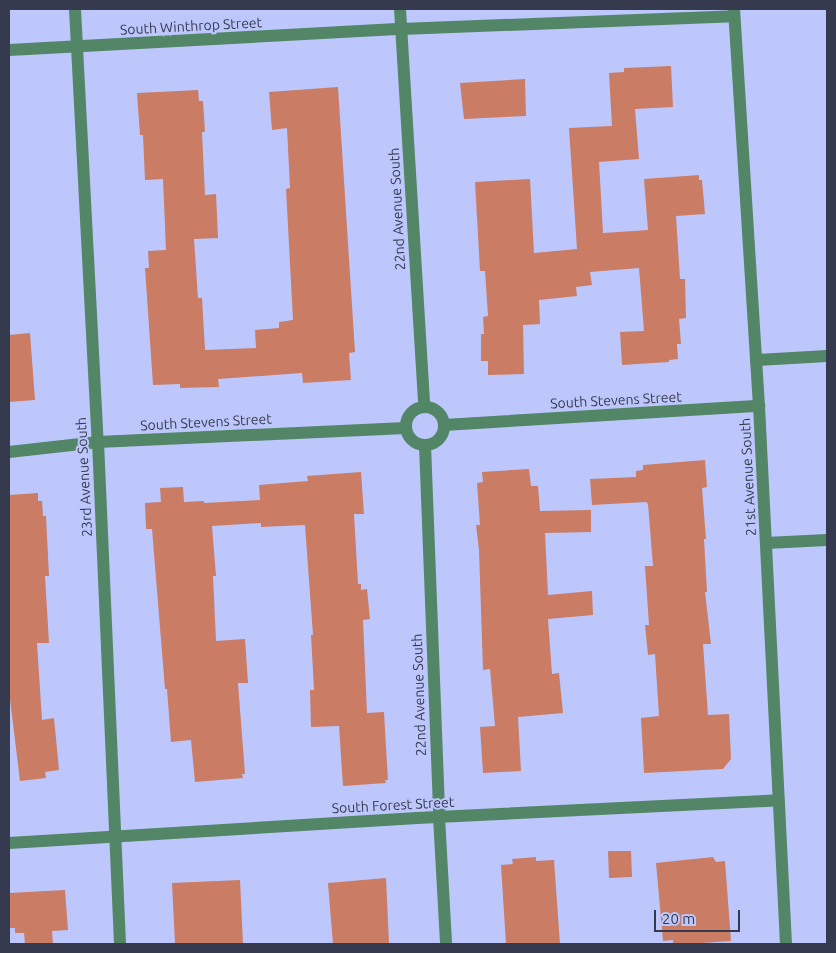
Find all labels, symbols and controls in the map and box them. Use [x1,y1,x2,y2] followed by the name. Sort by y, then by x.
[120,14,262,38] street label: South Winthrop Street
[385,147,409,271] street label: 22nd Avenue South
[550,388,682,412] street label: South Stevens Street
[140,410,272,434] street label: South Stevens Street
[72,417,96,537] street label: 23rd Avenue South
[737,418,759,536] street label: 21st Avenue South
[408,633,430,757] street label: 22nd Avenue South
[331,793,455,817] street label: South Forest Street
[656,900,742,932] scale bar
[662,910,695,927] text: 20 m

